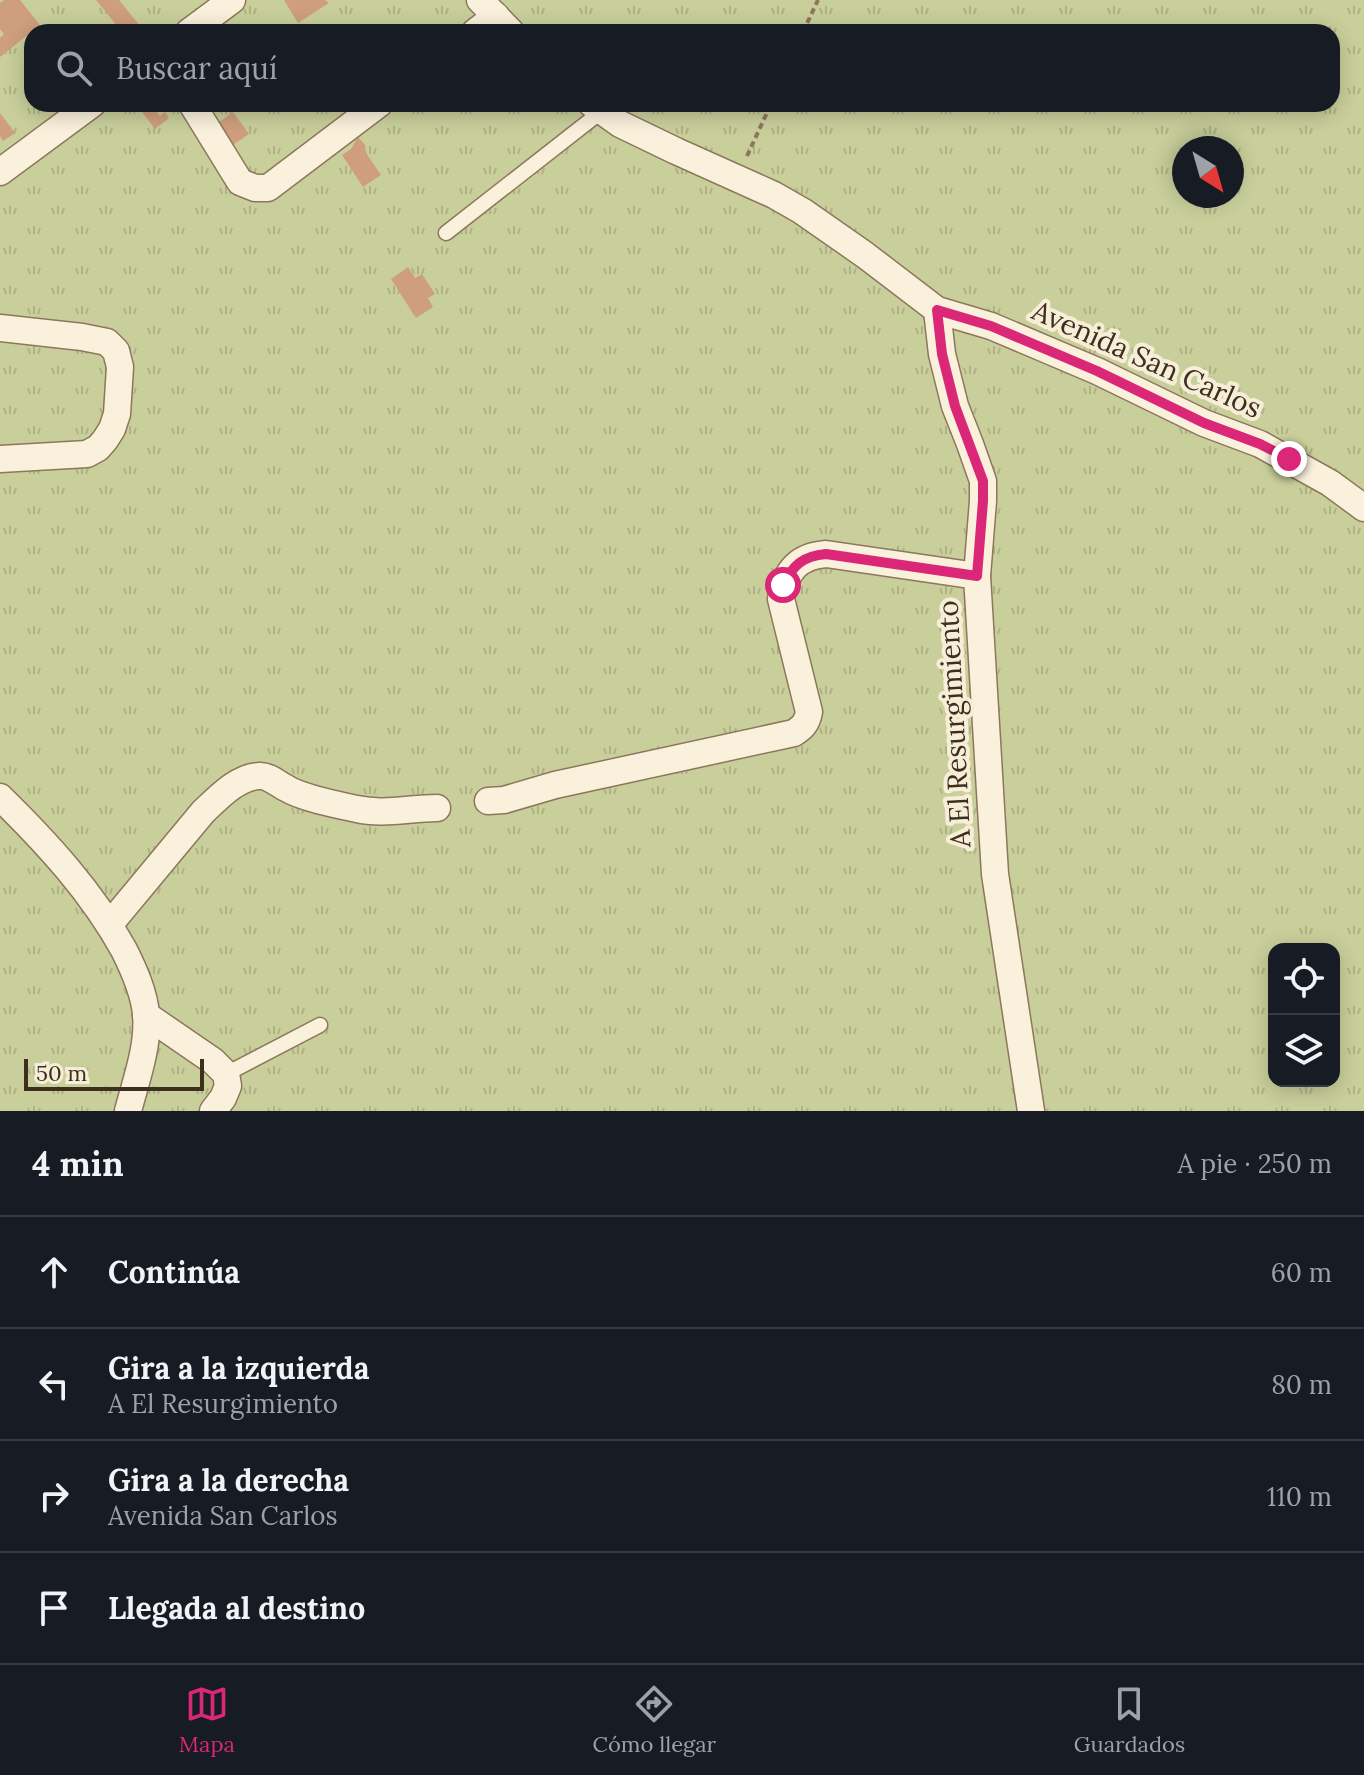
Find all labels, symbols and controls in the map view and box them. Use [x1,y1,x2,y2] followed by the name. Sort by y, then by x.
[24,24,1340,112] search box
[52,46,96,90] icon: search
[116,49,277,87] text: Buscar aquí
[1172,136,1244,208] north arrow
[1026,292,1267,426] street label: Avenida San Carlos
[1271,441,1307,477] route end
[765,567,801,603] route start
[930,599,979,850] street label: A El Resurgimiento
[1268,943,1340,1087] map controls
[1268,943,1340,1015] button: locate
[1268,1015,1340,1087] button: layers
[24,1055,204,1091] scale bar
[36,1059,87,1087] text: 50 m
[32,1142,124,1185] text: 4 min
[1177,1147,1332,1180] text: A pie · 250 m
[32,1250,76,1294] icon: ahead
[108,1253,240,1291] text: Continúa
[1271,1256,1332,1289] text: 60 m
[108,1349,369,1387] text: Gira a la izquierda
[32,1362,76,1406] icon: left
[1271,1368,1332,1401] text: 80 m
[108,1387,338,1420] text: A El Resurgimiento
[108,1461,349,1499] text: Gira a la derecha
[32,1474,76,1518] icon: right
[1267,1480,1332,1513] text: 110 m
[108,1499,338,1532] text: Avenida San Carlos
[32,1586,76,1630] icon: arrive
[108,1589,365,1627] text: Llegada al destino
[179,1682,235,1758] tab: Mapa
[593,1682,716,1758] tab: Cómo llegar
[1074,1682,1185,1758] tab: Guardados

